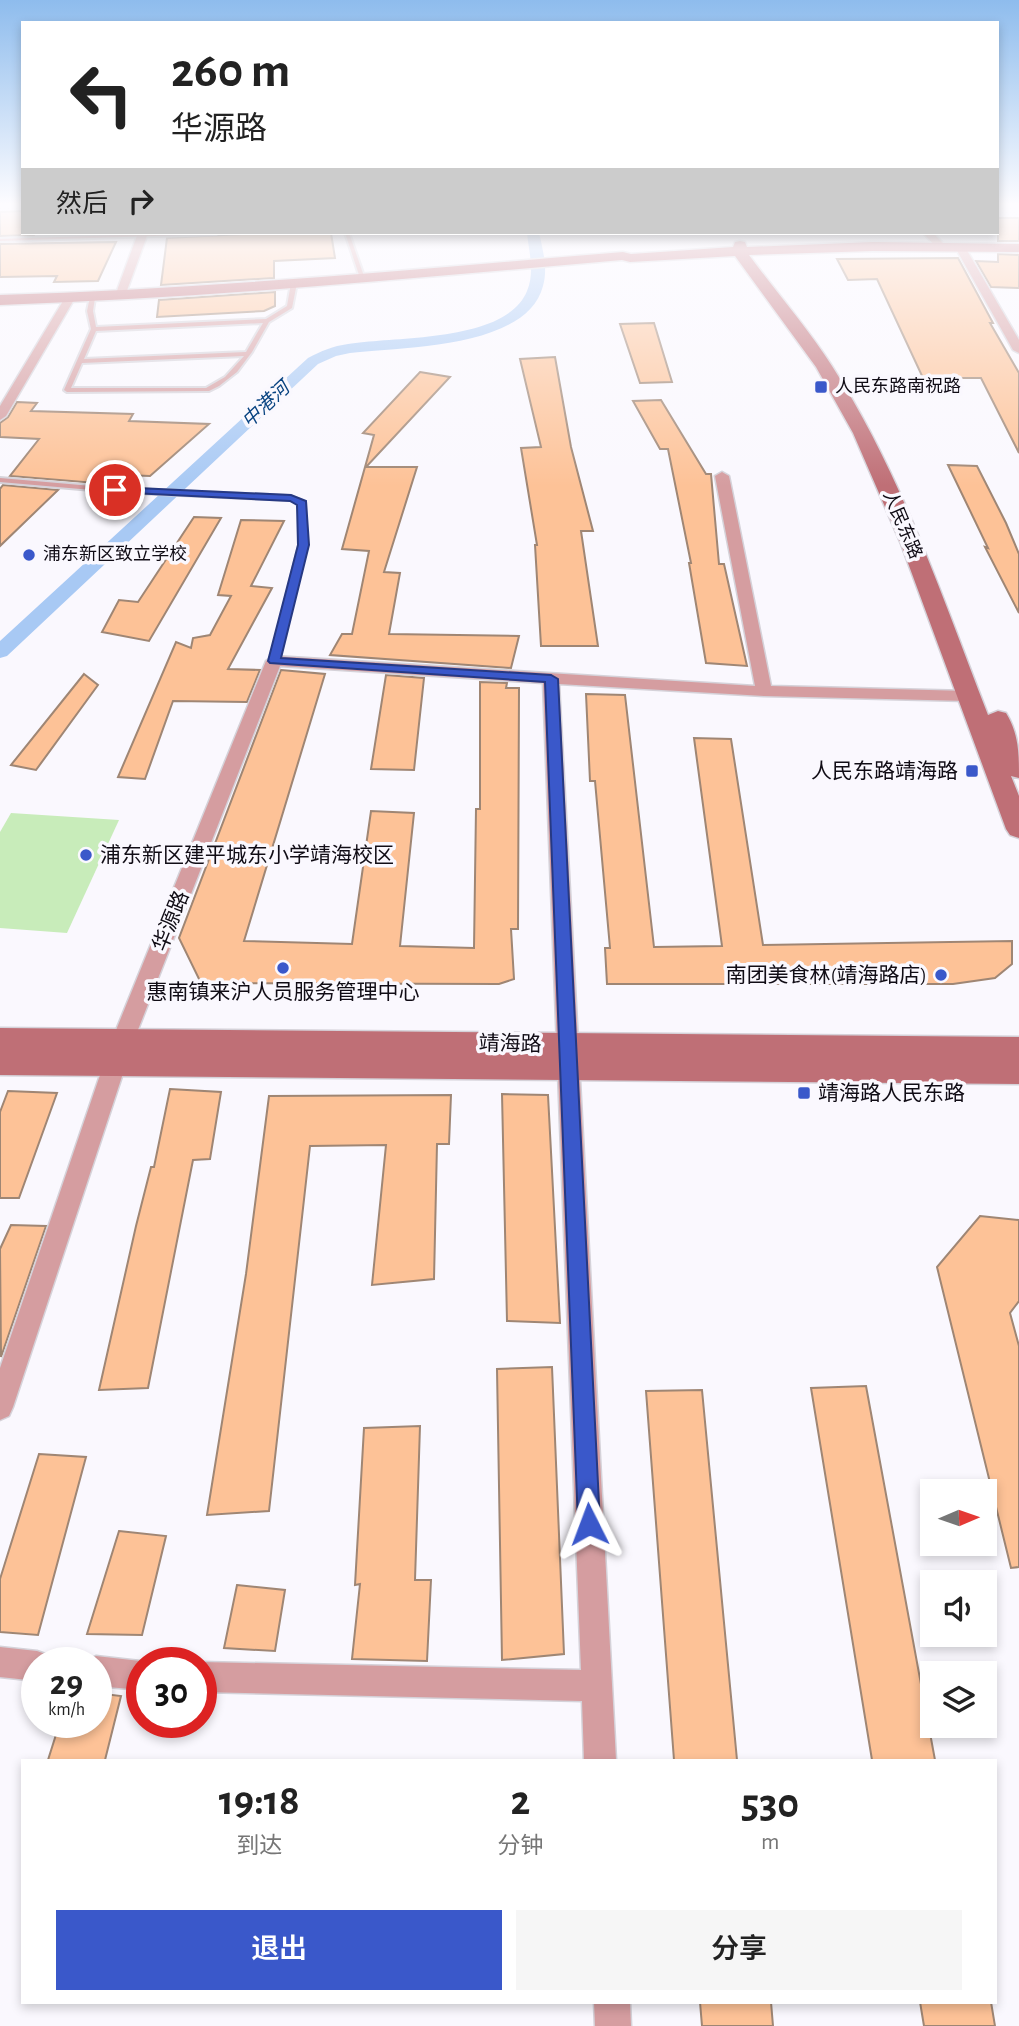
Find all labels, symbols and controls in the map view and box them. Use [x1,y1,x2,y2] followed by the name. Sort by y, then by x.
[171,47,290,96] text: 260 m
[56,49,147,140] icon: left
[171,113,267,145] text: 华源路
[122,182,160,220] icon: right
[56,191,108,217] text: 然后
[238,375,296,431] water label: 中港河
[835,376,961,396] place label: 人民东路南祝路
[813,379,829,395] marker: 人民东路南祝路
[85,460,145,520] pin
[96,471,134,509] icon: arrive
[880,488,926,562] street label: 人民东路
[43,544,187,564] place label: 浦东新区致立学校
[21,547,37,563] marker: 浦东新区致立学校
[811,760,958,782] place label: 人民东路靖海路
[964,763,980,779] marker: 人民东路靖海路
[100,844,394,866] place label: 浦东新区建平城东小学靖海校区
[78,847,94,863] marker: 浦东新区建平城东小学靖海校区
[149,887,193,954] street label: 华源路
[275,960,291,976] marker: 惠南镇来沪人员服务管理中心
[726,964,927,986] place label: 南团美食林(靖海路店)
[933,967,949,983] marker: 南团美食林(靖海路店)
[147,981,420,1003] place label: 惠南镇来沪人员服务管理中心
[478,1032,542,1055] street label: 靖海路
[818,1082,965,1104] place label: 靖海路人民东路
[796,1085,812,1101] marker: 靖海路人民东路
[920,1479,998,1556] north arrow
[920,1479,997,1738] map controls
[552,1487,626,1561] position arrow
[920,1570,997,1647] button: sound
[126,1647,217,1738] speed limit sign: 30
[920,1661,997,1738] button: layers
[50,1666,83,1701] text: 29
[48,1701,85,1719] text: km/h
[219,1780,300,1822] text: 19:18
[510,1780,530,1822] text: 2
[741,1783,799,1825] text: 530
[761,1831,779,1854] text: m
[236,1835,282,1858] text: 到达
[497,1835,543,1858] text: 分钟
[56,1910,502,1990] button: 退出
[516,1910,962,1990] button: 分享

